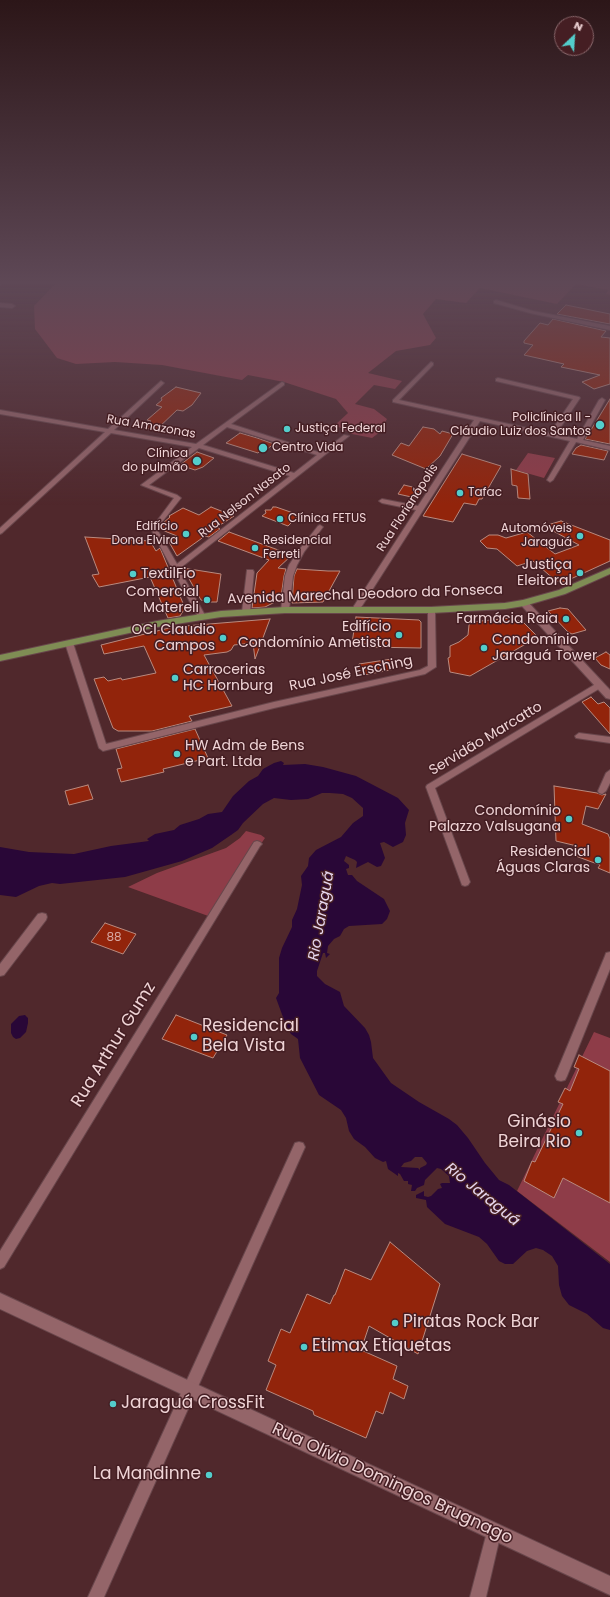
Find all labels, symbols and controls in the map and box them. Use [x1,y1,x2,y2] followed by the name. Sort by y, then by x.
[554,16,594,56] north arrow
[572,17,586,35] text: N
[450,411,591,439] place label: Policlínica II - Cláudio Luiz dos Santos
[105,412,197,442] street label: Rua Amazonas
[594,419,606,431] marker: Policlínica II - Cláudio Luiz dos Santos
[295,422,386,436] place label: Justiça Federal
[282,424,292,434] marker: Justiça Federal
[272,441,343,455] place label: Centro Vida
[257,442,269,454] marker: Centro Vida
[122,447,188,475] place label: Clínica do pulmão
[191,455,203,467] marker: Clínica do pulmão
[196,461,294,541] street label: Rua Nelson Nasato
[374,461,442,555] street label: Rua Florianópolis
[468,486,502,500] place label: Tafac
[455,488,465,498] marker: Tafac
[288,512,366,526] place label: Clínica FETUS
[275,514,285,524] marker: Clínica FETUS
[111,520,178,548] place label: Edifício Dona Elvira
[501,522,572,550] place label: Automóveis Jaraguá
[181,529,191,539] marker: Edifício Dona Elvira
[575,531,585,541] marker: Automóveis Jaraguá
[263,534,331,562] place label: Residencial Ferreti
[250,543,260,553] marker: Residencial Ferreti
[517,557,572,590] place label: Justiça Eleitoral
[141,566,195,582] place label: TextilFio
[575,568,585,578] marker: Justiça Eleitoral
[128,569,138,579] marker: TextilFio
[227,582,503,608] street label: Avenida Marechal Deodoro da Fonseca
[126,584,199,616] place label: Comercial Matereli
[202,595,212,605] marker: Comercial Matereli
[456,611,558,627] place label: Farmácia Raia
[561,614,571,624] marker: Farmácia Raia
[238,619,391,652] place label: Edifício Condomínio Ametista
[131,622,215,654] place label: OCI Claudio Campos
[394,630,404,640] marker: Edifício Condomínio Ametista
[492,632,597,664] place label: Condomínio Jaraguá Tower
[218,633,228,643] marker: OCI Claudio Campos
[479,643,489,653] marker: Condomínio Jaraguá Tower
[288,653,414,695] street label: Rua José Ersching
[183,662,273,694] place label: Carrocerias HC Hornburg
[170,673,180,683] marker: Carrocerias HC Hornburg
[426,699,546,779] street label: Servidão Marcatto
[185,738,305,770] place label: HW Adm de Bens e Part. Ltda
[172,749,182,759] marker: HW Adm de Bens e Part. Ltda
[429,803,561,836] place label: Condomínio Palazzo Valsugana
[564,814,574,824] marker: Condomínio Palazzo Valsugana
[496,844,590,876] place label: Residencial Águas Claras
[593,855,603,865] marker: Residencial Águas Claras
[305,870,339,962] water label: Rio Jaraguá
[106,931,122,945] house number: 88
[67,979,161,1111] street label: Rua Arthur Gumz
[202,1017,299,1057] place label: Residencial Bela Vista
[189,1032,199,1042] marker: Residencial Bela Vista
[498,1113,571,1153] place label: Ginásio Beira Rio
[574,1128,584,1138] marker: Ginásio Beira Rio
[441,1160,523,1230] water label: Rio Jaraguá
[403,1313,539,1333] place label: Piratas Rock Bar
[390,1318,400,1328] marker: Piratas Rock Bar
[312,1337,451,1357] place label: Etimax Etiquetas
[299,1342,309,1352] marker: Etimax Etiquetas
[121,1394,265,1414] place label: Jaraguá CrossFit
[108,1399,118,1409] marker: Jaraguá CrossFit
[268,1419,516,1549] street label: Rua Olívio Domingos Brugnago
[93,1465,201,1485] place label: La Mandinne
[204,1470,214,1480] marker: La Mandinne

